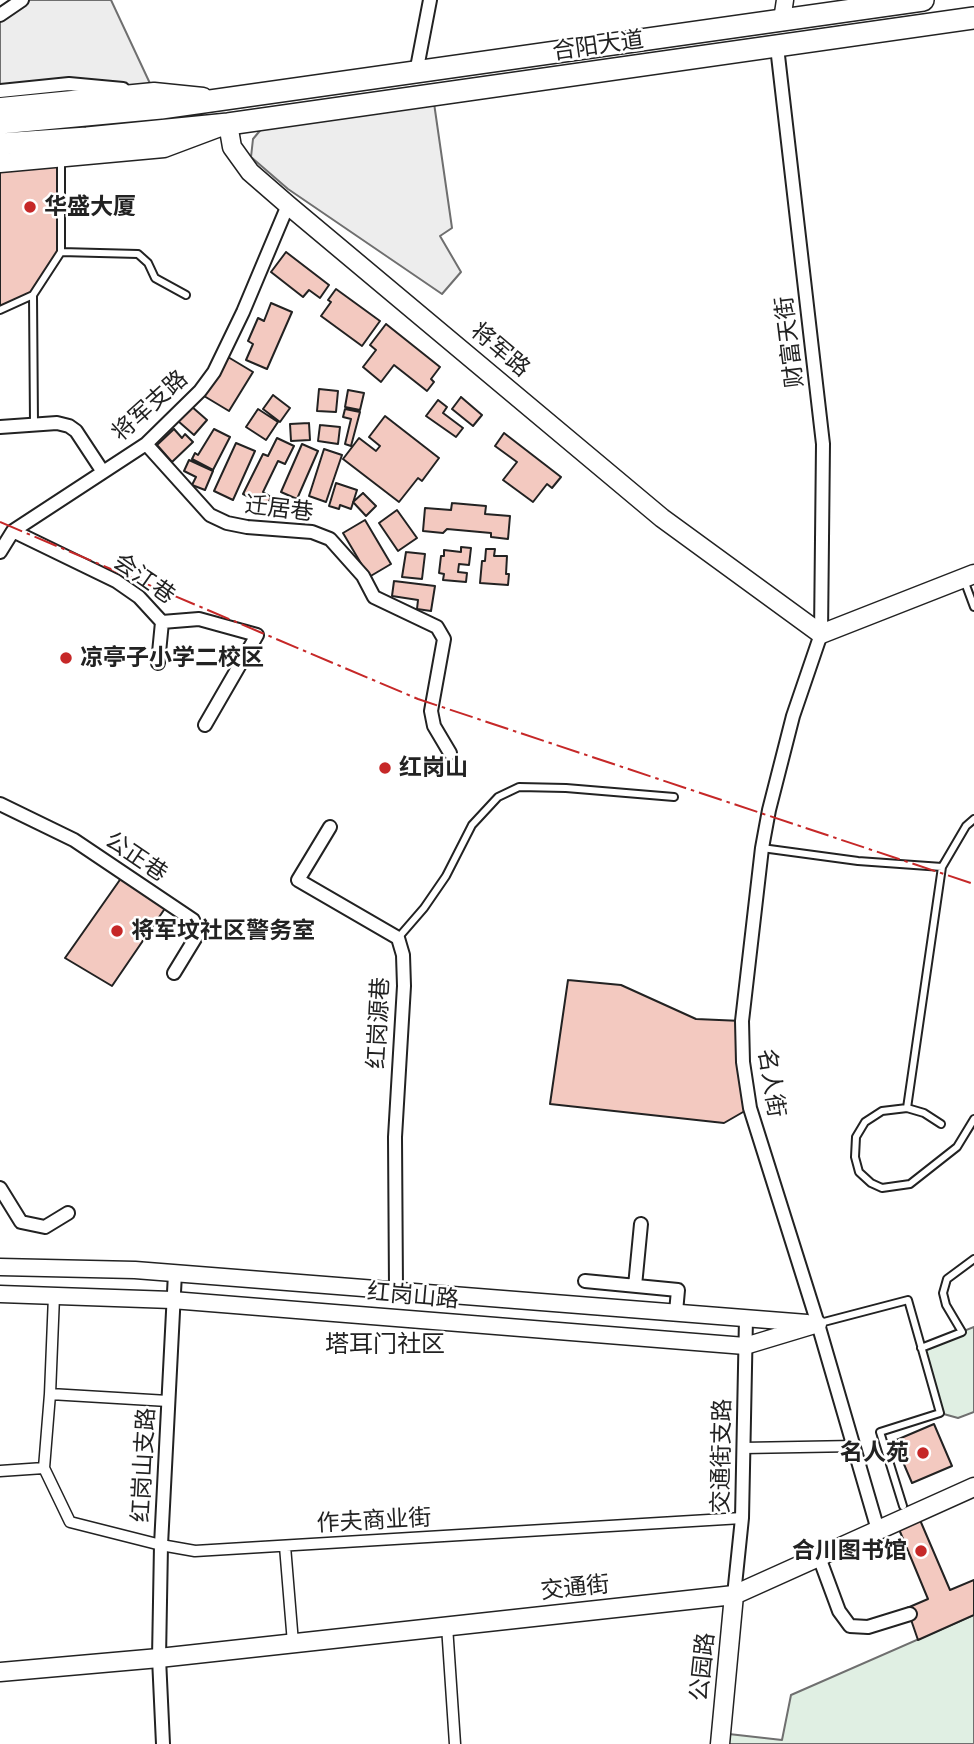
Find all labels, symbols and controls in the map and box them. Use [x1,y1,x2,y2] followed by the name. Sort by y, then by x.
[551,26,645,66] street label: 合阳大道
[44,193,136,221] place label: 华盛大厦
[22,199,38,215] marker: 华盛大厦
[771,295,809,389] street label: 财富天街
[465,317,535,383] street label: 将军路
[107,365,193,447] street label: 将军支路
[243,491,315,527] street label: 迁居巷
[108,548,180,610] street label: 会江巷
[80,644,264,672] place label: 凉亭子小学二校区
[58,650,74,666] marker: 凉亭子小学二校区
[399,754,468,782] place label: 红岗山
[377,760,393,776] marker: 红岗山
[100,826,172,888] street label: 公正巷
[131,917,315,945] place label: 将军坟社区警务室
[109,923,125,939] marker: 将军坟社区警务室
[363,976,395,1070] street label: 红岗源巷
[752,1047,790,1119] street label: 名人街
[366,1278,460,1314] street label: 红岗山路
[325,1331,445,1359] district label: 塔耳门社区
[707,1398,737,1514] street label: 交通街支路
[127,1407,161,1523] street label: 红岗山支路
[840,1439,909,1467] place label: 名人苑
[915,1445,931,1461] marker: 名人苑
[316,1504,432,1538] street label: 作夫商业街
[792,1537,907,1565] place label: 合川图书馆
[913,1543,929,1559] marker: 合川图书馆
[539,1571,611,1605] street label: 交通街
[686,1631,720,1703] street label: 公园路

